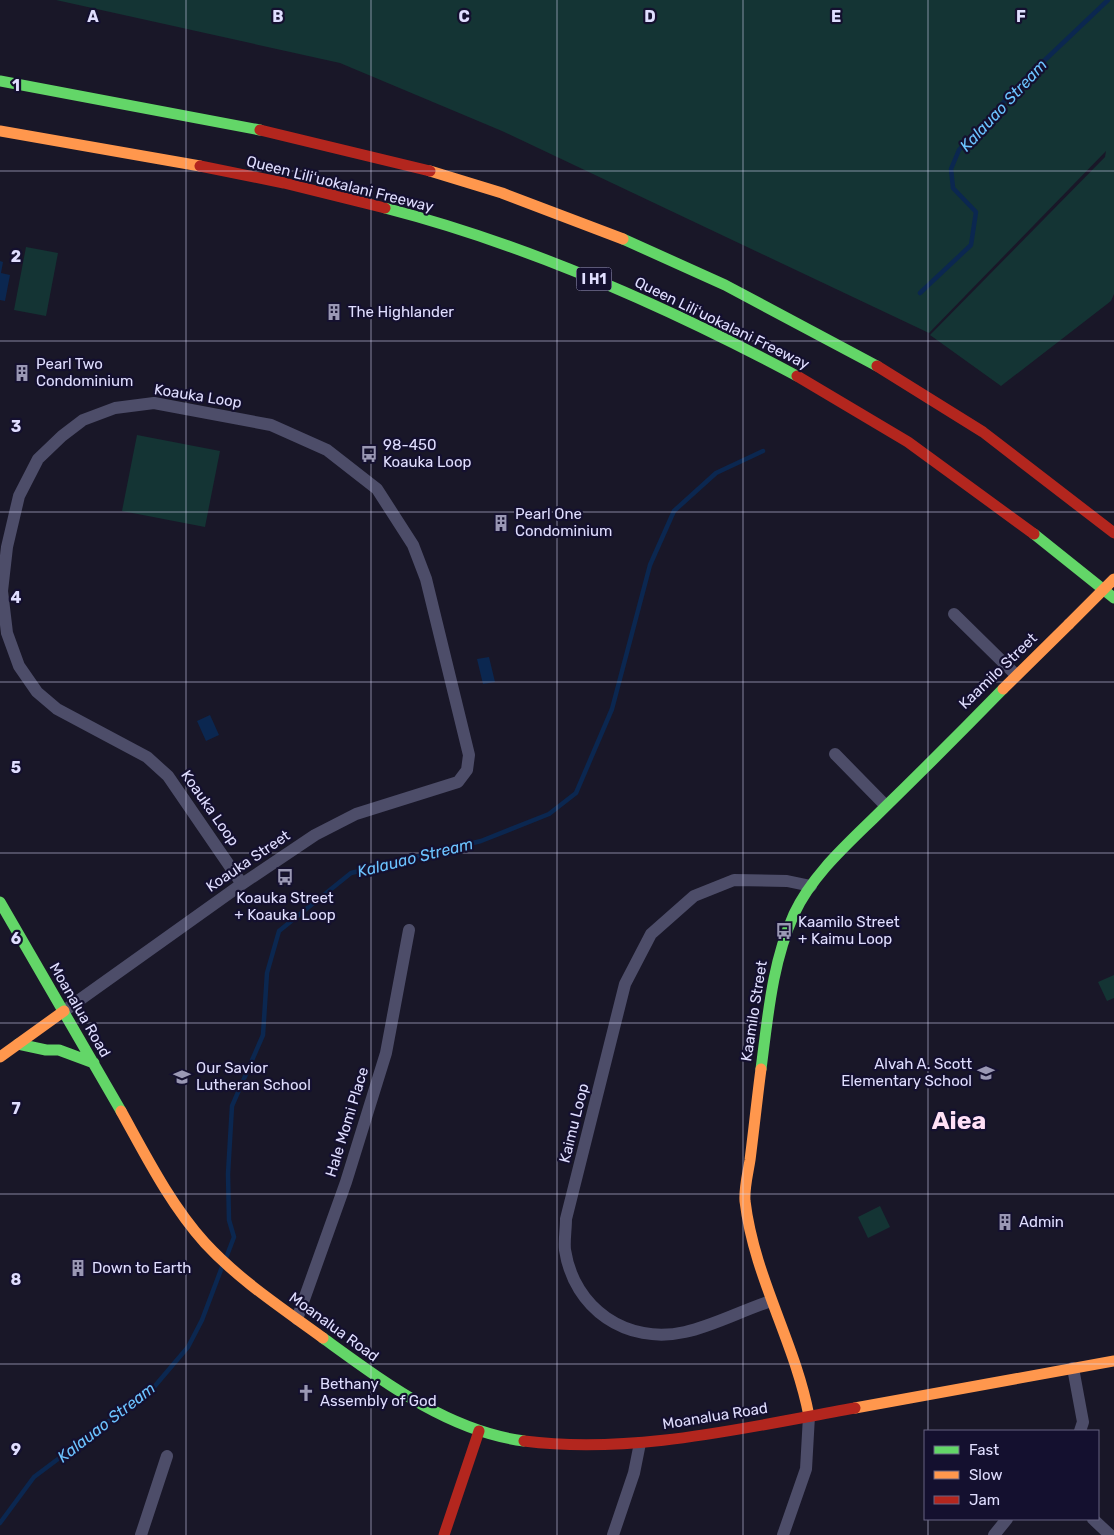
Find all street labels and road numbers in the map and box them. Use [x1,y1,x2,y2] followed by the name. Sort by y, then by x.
[245,152,435,216] street label: Queen Liliʻuokalani Freeway
[576,268,612,290] road number: I H1
[632,273,812,373] street label: Queen Liliʻuokalani Freeway
[153,380,243,412] street label: Koauka Loop
[955,629,1041,713] street label: Kaamilo Street
[177,767,243,849] street label: Koauka Loop
[203,826,294,896] street label: Koauka Street
[46,959,114,1061] street label: Moanalua Road
[737,959,771,1063] street label: Kaamilo Street
[322,1065,372,1179] street label: Hale Momi Place
[555,1081,593,1165] street label: Kaimu Loop
[286,1288,382,1366] street label: Moanalua Road
[661,1399,769,1433] street label: Moanalua Road

